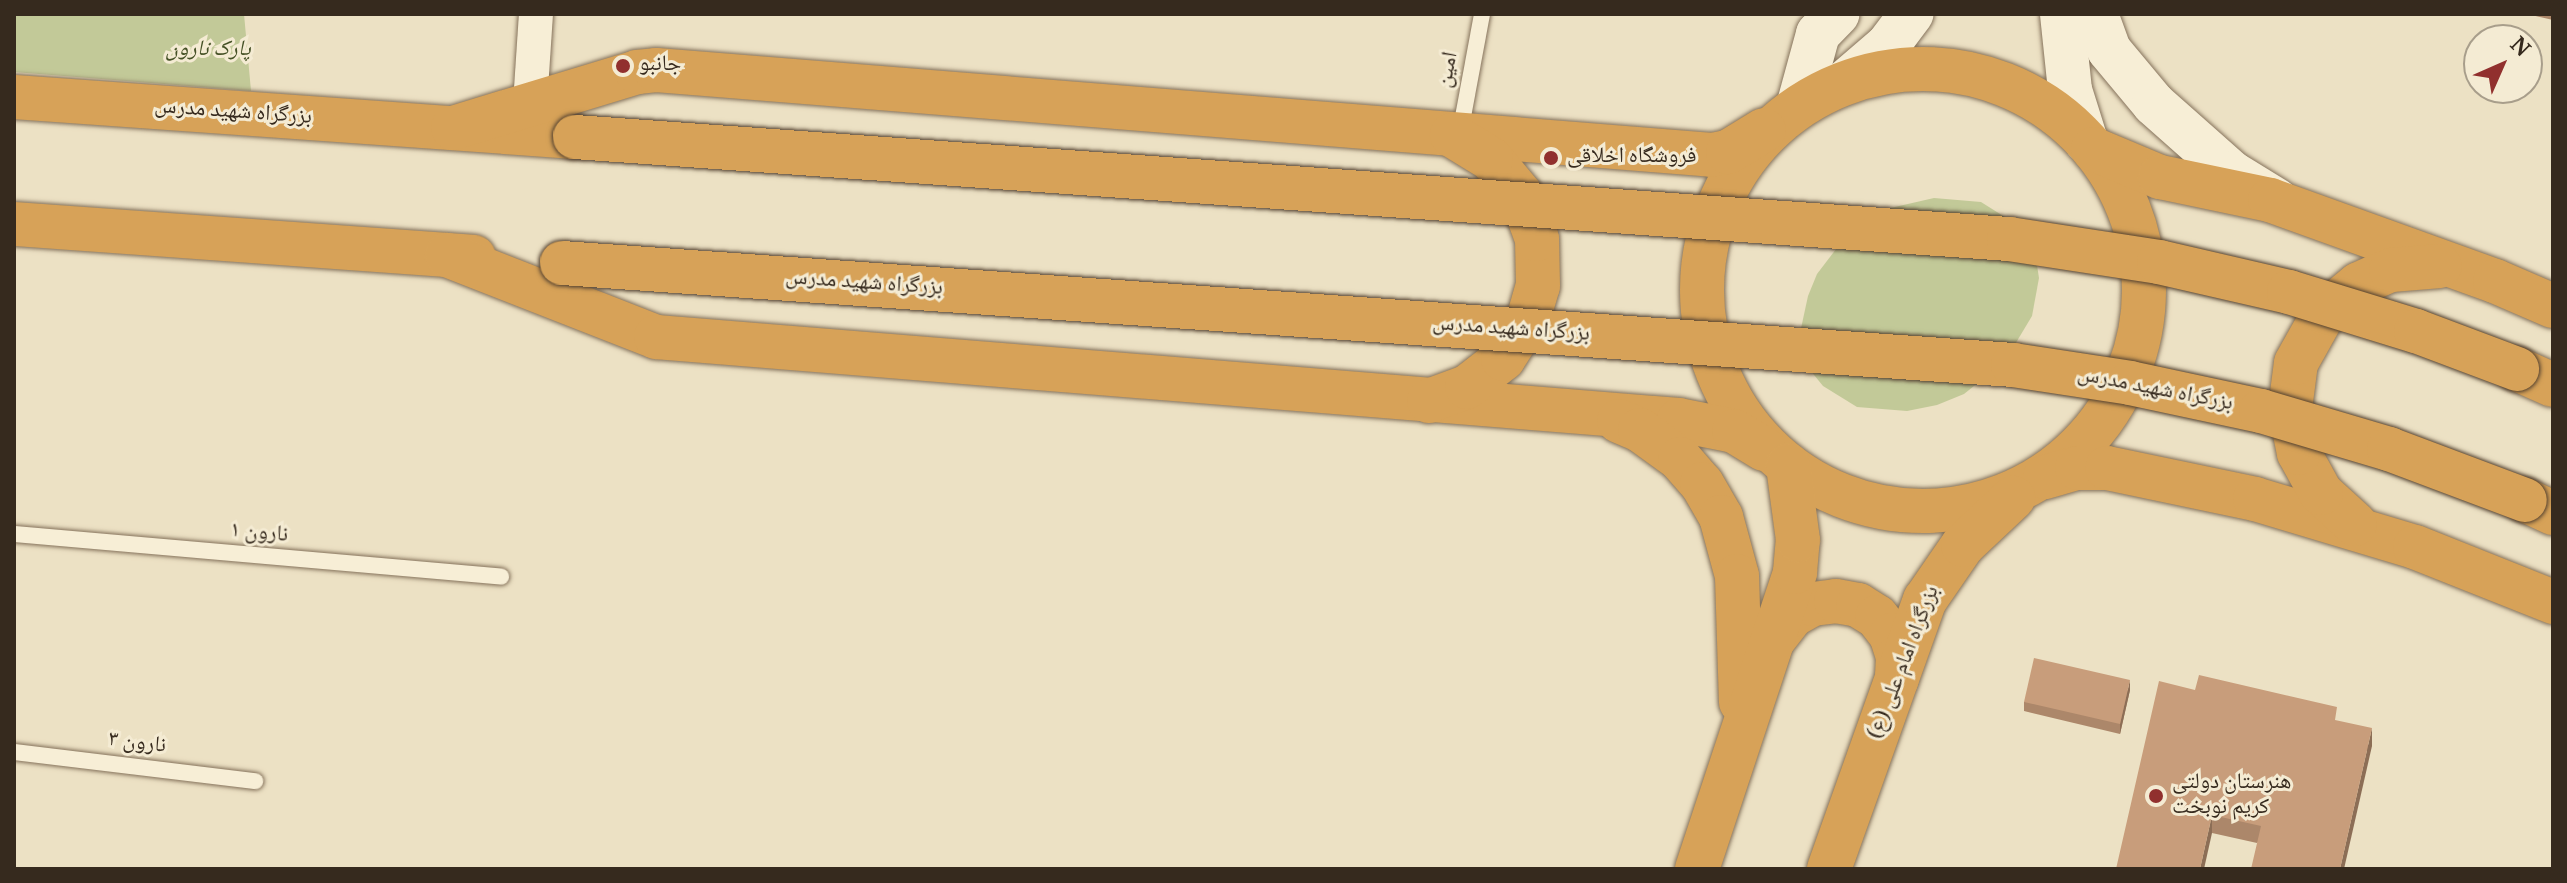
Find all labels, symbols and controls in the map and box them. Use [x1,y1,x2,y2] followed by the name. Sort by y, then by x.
[2463,24,2543,104] north arrow
[2499,29,2538,68] text: N
[165,38,251,64] park label: پارک نارون
[1433,50,1465,90] street label: امین
[639,53,681,79] place label: جانبو
[614,57,632,75] marker: جانبو
[153,94,313,132] street label: بزرگراه شهید مدرس
[1567,145,1696,171] place label: فروشگاه اخلاقی
[1542,149,1560,167] marker: فروشگاه اخلاقی
[784,265,944,303] street label: بزرگراه شهید مدرس
[1431,311,1591,349] street label: بزرگراه شهید مدرس
[2075,362,2235,418] street label: بزرگراه شهید مدرس
[229,518,289,550] street label: نارون ۱
[1864,583,1946,743] street label: بزرگراه امام علی (ع)
[107,727,167,761] street label: نارون ۳
[2172,770,2291,822] place label: هنرستان دولتی کریم نوبخت
[2147,787,2165,805] marker: هنرستان دولتی کریم نوبخت

